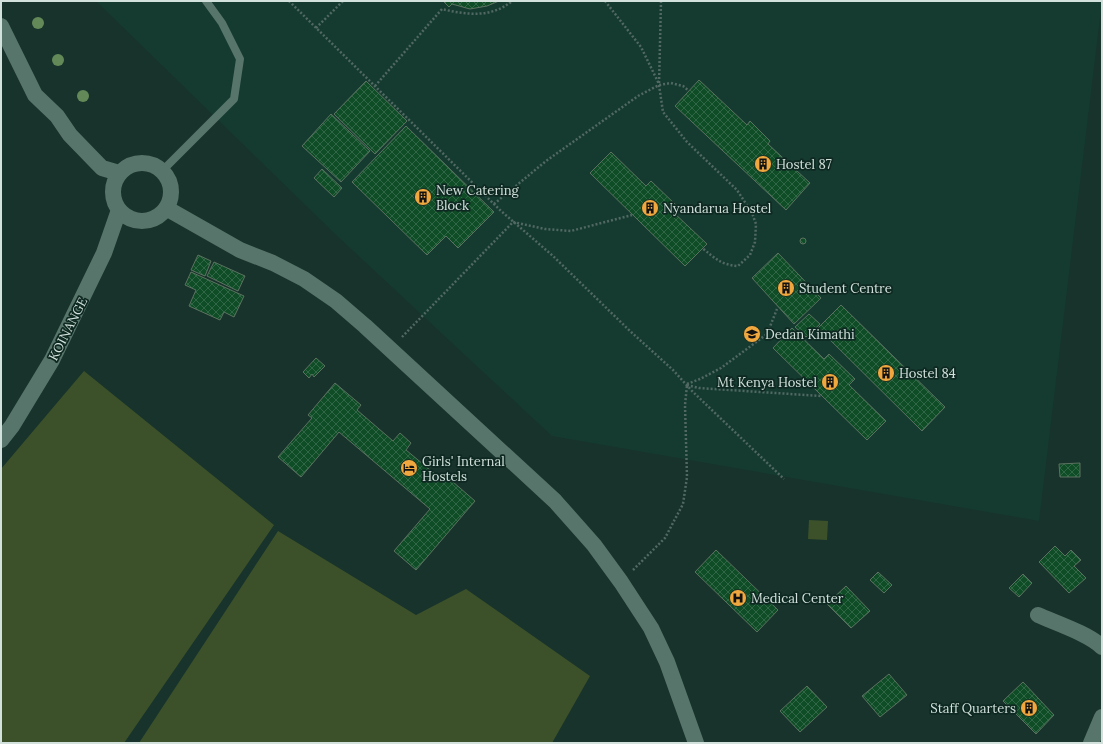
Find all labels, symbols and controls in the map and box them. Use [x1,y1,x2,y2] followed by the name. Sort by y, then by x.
[753,154,773,174] building icon: Hostel 87
[776,156,832,173] place label: Hostel 87
[436,182,520,214] place label: New Catering Block
[413,187,433,207] building icon: New Catering Block
[640,198,660,218] building icon: Nyandarua Hostel
[663,200,772,217] place label: Nyandarua Hostel
[776,278,796,298] building icon: Student Centre
[799,280,892,297] place label: Student Centre
[45,294,91,364] street label: KOINANGE
[742,324,762,344] school or university icon: Dedan Kimathi
[765,326,855,343] place label: Dedan Kimathi
[876,363,896,383] building icon: Hostel 84
[899,365,956,382] place label: Hostel 84
[820,372,840,392] building icon: Mt Kenya Hostel
[717,374,817,391] place label: Mt Kenya Hostel
[422,453,505,485] place label: Girls' Internal Hostels
[399,458,419,478] hotel icon: Girls' Internal Hostels
[728,588,748,608] hospital icon: Medical Center
[751,590,844,607] place label: Medical Center
[1019,698,1039,718] building icon: Staff Quarters
[930,700,1016,717] place label: Staff Quarters

